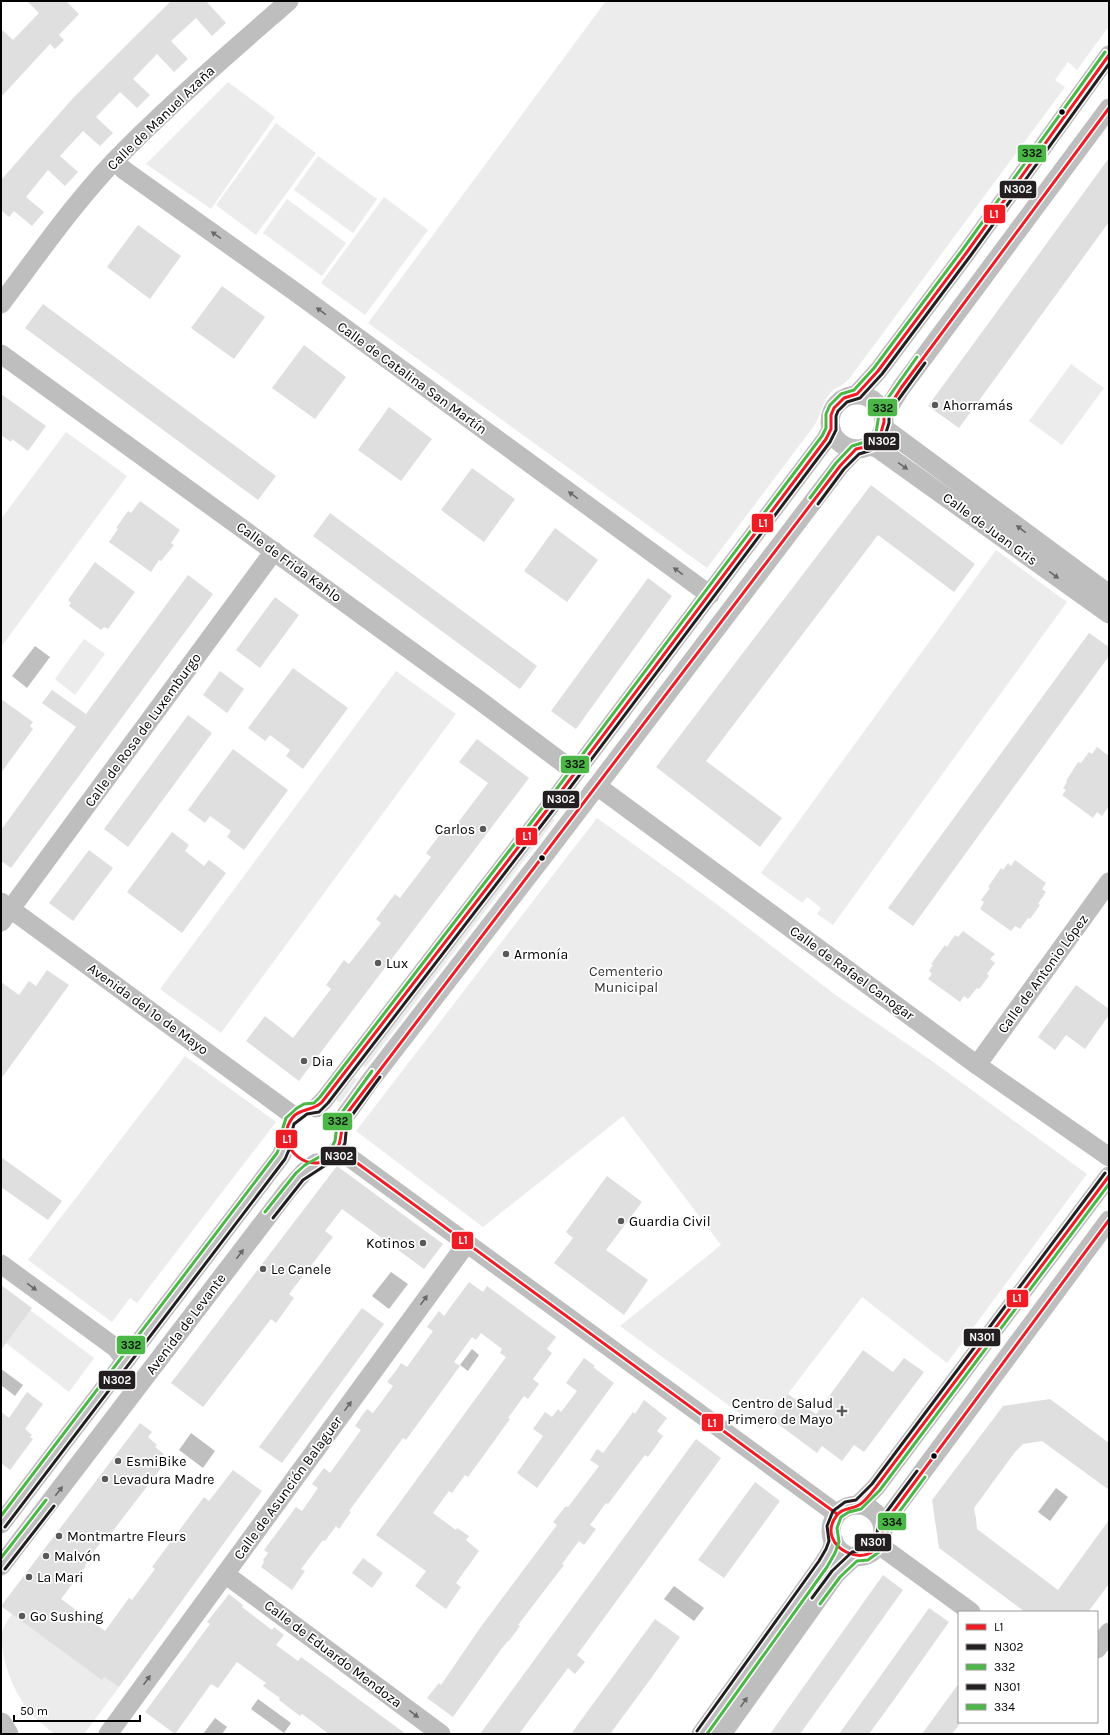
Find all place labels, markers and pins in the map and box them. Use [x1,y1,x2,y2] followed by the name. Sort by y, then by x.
[1057,107,1067,117] unlabelled marker
[943,397,1013,414] place label: Ahorramás
[930,400,940,410] marker: Ahorramás
[435,821,475,838] place label: Carlos
[478,824,488,834] marker: Carlos
[537,853,547,863] unlabelled marker
[514,946,568,963] place label: Armonía
[501,949,511,959] marker: Armonía
[386,955,408,972] place label: Lux
[373,958,383,968] marker: Lux
[312,1053,333,1070] place label: Dia
[299,1056,309,1066] marker: Dia
[629,1213,711,1230] place label: Guardia Civil
[616,1216,626,1226] marker: Guardia Civil
[366,1235,415,1252] place label: Kotinos
[418,1238,428,1248] marker: Kotinos
[271,1261,331,1278] place label: Le Canele
[258,1264,268,1274] marker: Le Canele
[727,1395,833,1428] place label: Centro de Salud Primero de Mayo
[836,1405,848,1417] marker: Centro de Salud Primero de Mayo
[929,1451,939,1461] unlabelled marker
[126,1453,186,1470] place label: EsmiBike
[113,1456,123,1466] marker: EsmiBike
[113,1471,214,1488] place label: Levadura Madre
[100,1474,110,1484] marker: Levadura Madre
[67,1528,186,1545] place label: Montmartre Fleurs
[54,1531,64,1541] marker: Montmartre Fleurs
[54,1548,101,1565] place label: Malvón
[41,1551,51,1561] marker: Malvón
[37,1569,83,1586] place label: La Mari
[24,1572,34,1582] marker: La Mari
[30,1608,103,1625] place label: Go Sushing
[17,1611,27,1621] marker: Go Sushing

